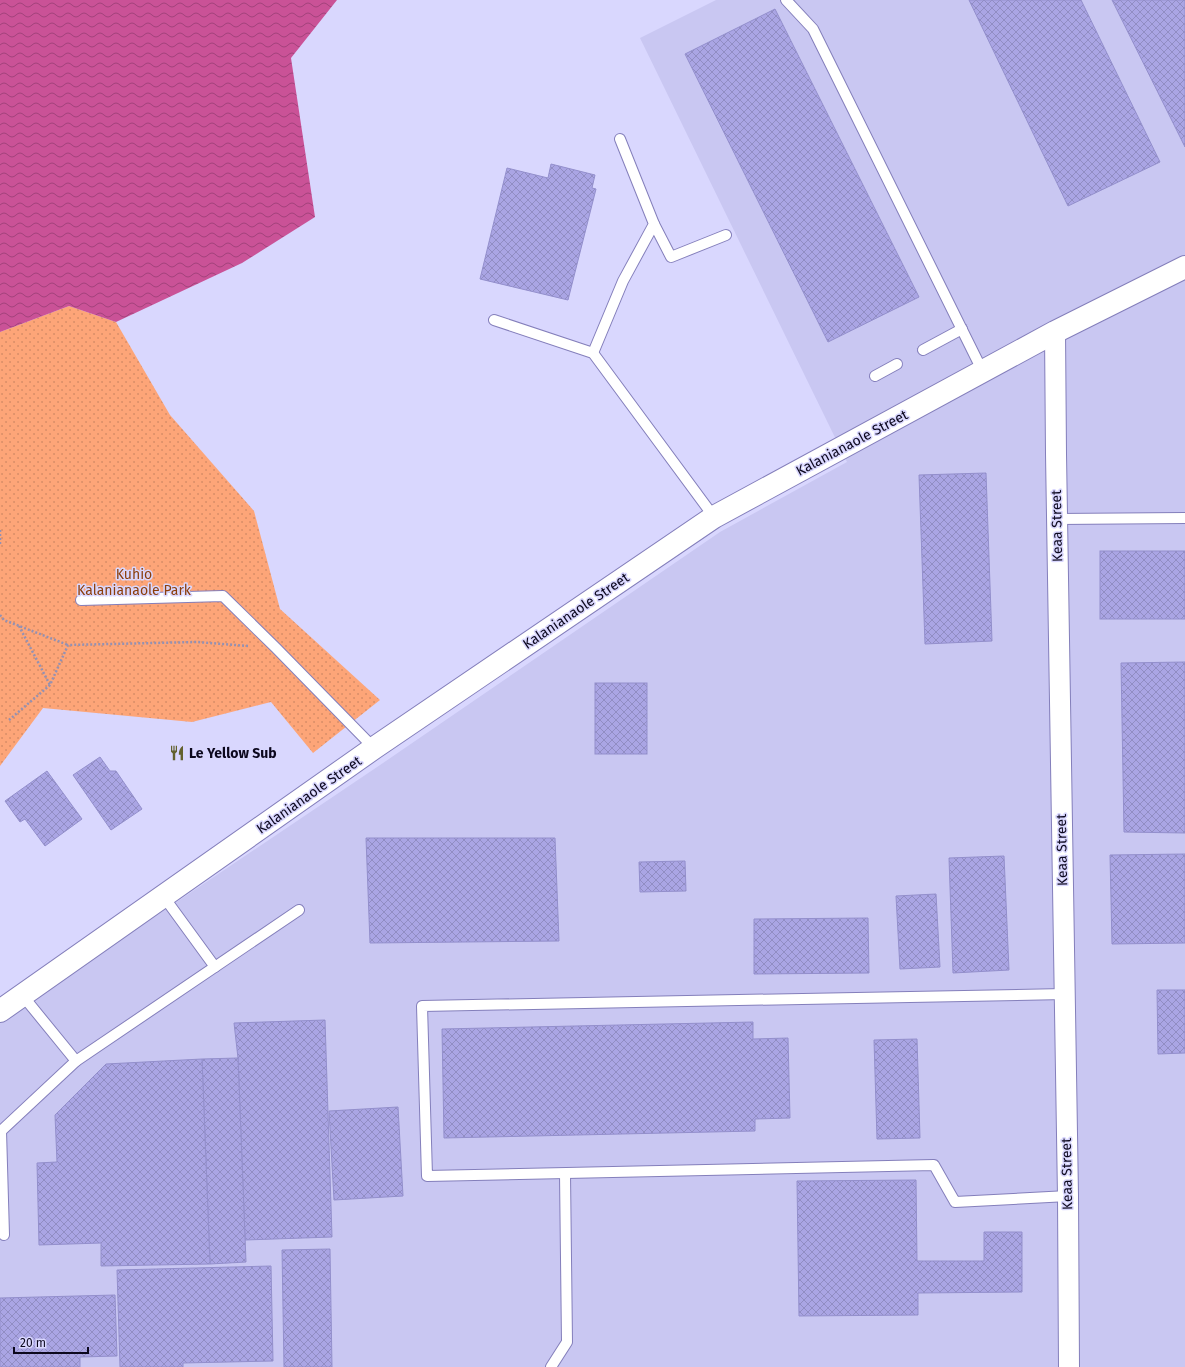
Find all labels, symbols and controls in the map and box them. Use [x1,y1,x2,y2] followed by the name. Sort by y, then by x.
[793,406,912,480] street label: Kalanianaole Street
[1048,489,1066,562] street label: Keaa Street
[77,566,192,599] park label: Kuhio Kalanianaole Park
[520,569,633,653] street label: Kalanianaole Street
[168,744,186,762] restaurant icon: Le Yellow Sub
[189,745,277,762] place label: Le Yellow Sub
[253,752,366,838] street label: Kalanianaole Street
[1053,813,1071,886] street label: Keaa Street
[1058,1137,1076,1210] street label: Keaa Street
[14,1329,88,1355] scale bar
[20,1336,46,1350] text: 20 m

